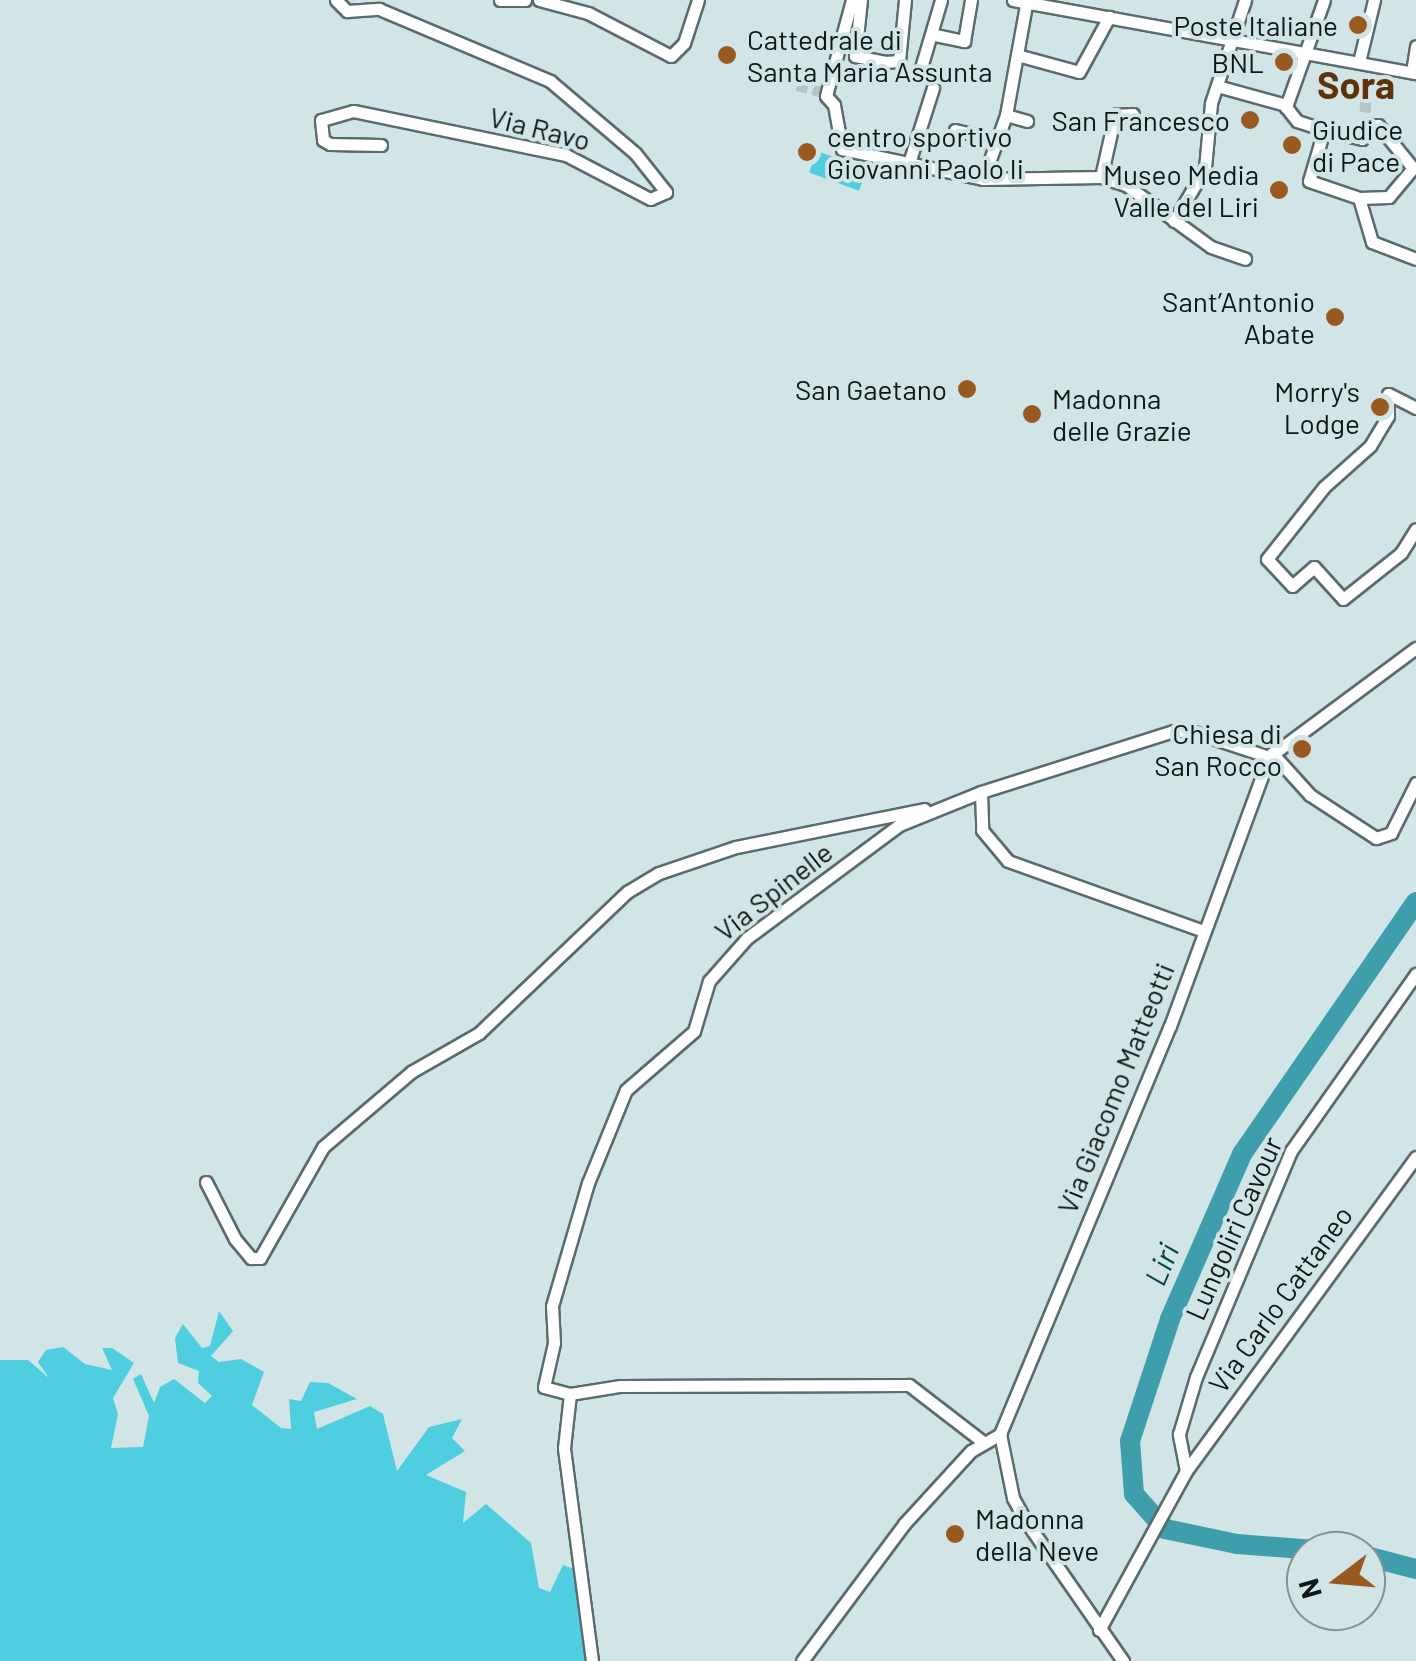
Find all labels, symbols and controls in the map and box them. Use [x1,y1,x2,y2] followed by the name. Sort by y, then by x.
[1173,8,1338,42] place label: Poste Italiane
[1347,14,1369,36] marker: Poste Italiane
[747,22,992,88] place label: Cattedrale di Santa Maria Assunta
[716,44,738,66] marker: Cattedrale di Santa Maria Assunta
[1212,45,1264,79] place label: BNL
[1273,51,1295,73] marker: BNL
[1317,62,1395,108] district label: Sora
[486,99,594,157] street label: Via Ravo
[1051,103,1230,137] place label: San Francesco
[1239,109,1261,131] marker: San Francesco
[1312,112,1403,178] place label: Giudice di Pace
[827,119,1024,185] place label: centro sportivo Giovanni Paolo Ii
[1281,134,1303,156] marker: Giudice di Pace
[796,141,818,163] marker: centro sportivo Giovanni Paolo Ii
[1103,157,1259,223] place label: Museo Media Valle del Liri
[1268,179,1290,201] marker: Museo Media Valle del Liri
[1162,284,1315,350] place label: Sant’Antonio Abate
[1324,306,1346,328] marker: Sant’Antonio Abate
[795,372,947,406] place label: San Gaetano
[1274,374,1360,440] place label: Morry's Lodge
[956,378,978,400] marker: San Gaetano
[1052,381,1192,447] place label: Madonna delle Grazie
[1369,396,1391,418] marker: Morry's Lodge
[1021,403,1043,425] marker: Madonna delle Grazie
[1154,716,1282,782] place label: Chiesa di San Rocco
[1291,738,1313,760] marker: Chiesa di San Rocco
[707,835,839,947] street label: Via Spinelle
[1049,958,1181,1218] street label: Via Giacomo Matteotti
[1178,1131,1288,1325] street label: Lungoliri Cavour
[1201,1199,1359,1399] street label: Via Carlo Cattaneo
[1136,1238,1186,1290] water label: Liri
[975,1501,1099,1567] place label: Madonna della Neve
[944,1523,966,1545] marker: Madonna della Neve
[1286,1531,1386,1631] north arrow
[1290,1575,1328,1602] text: N

